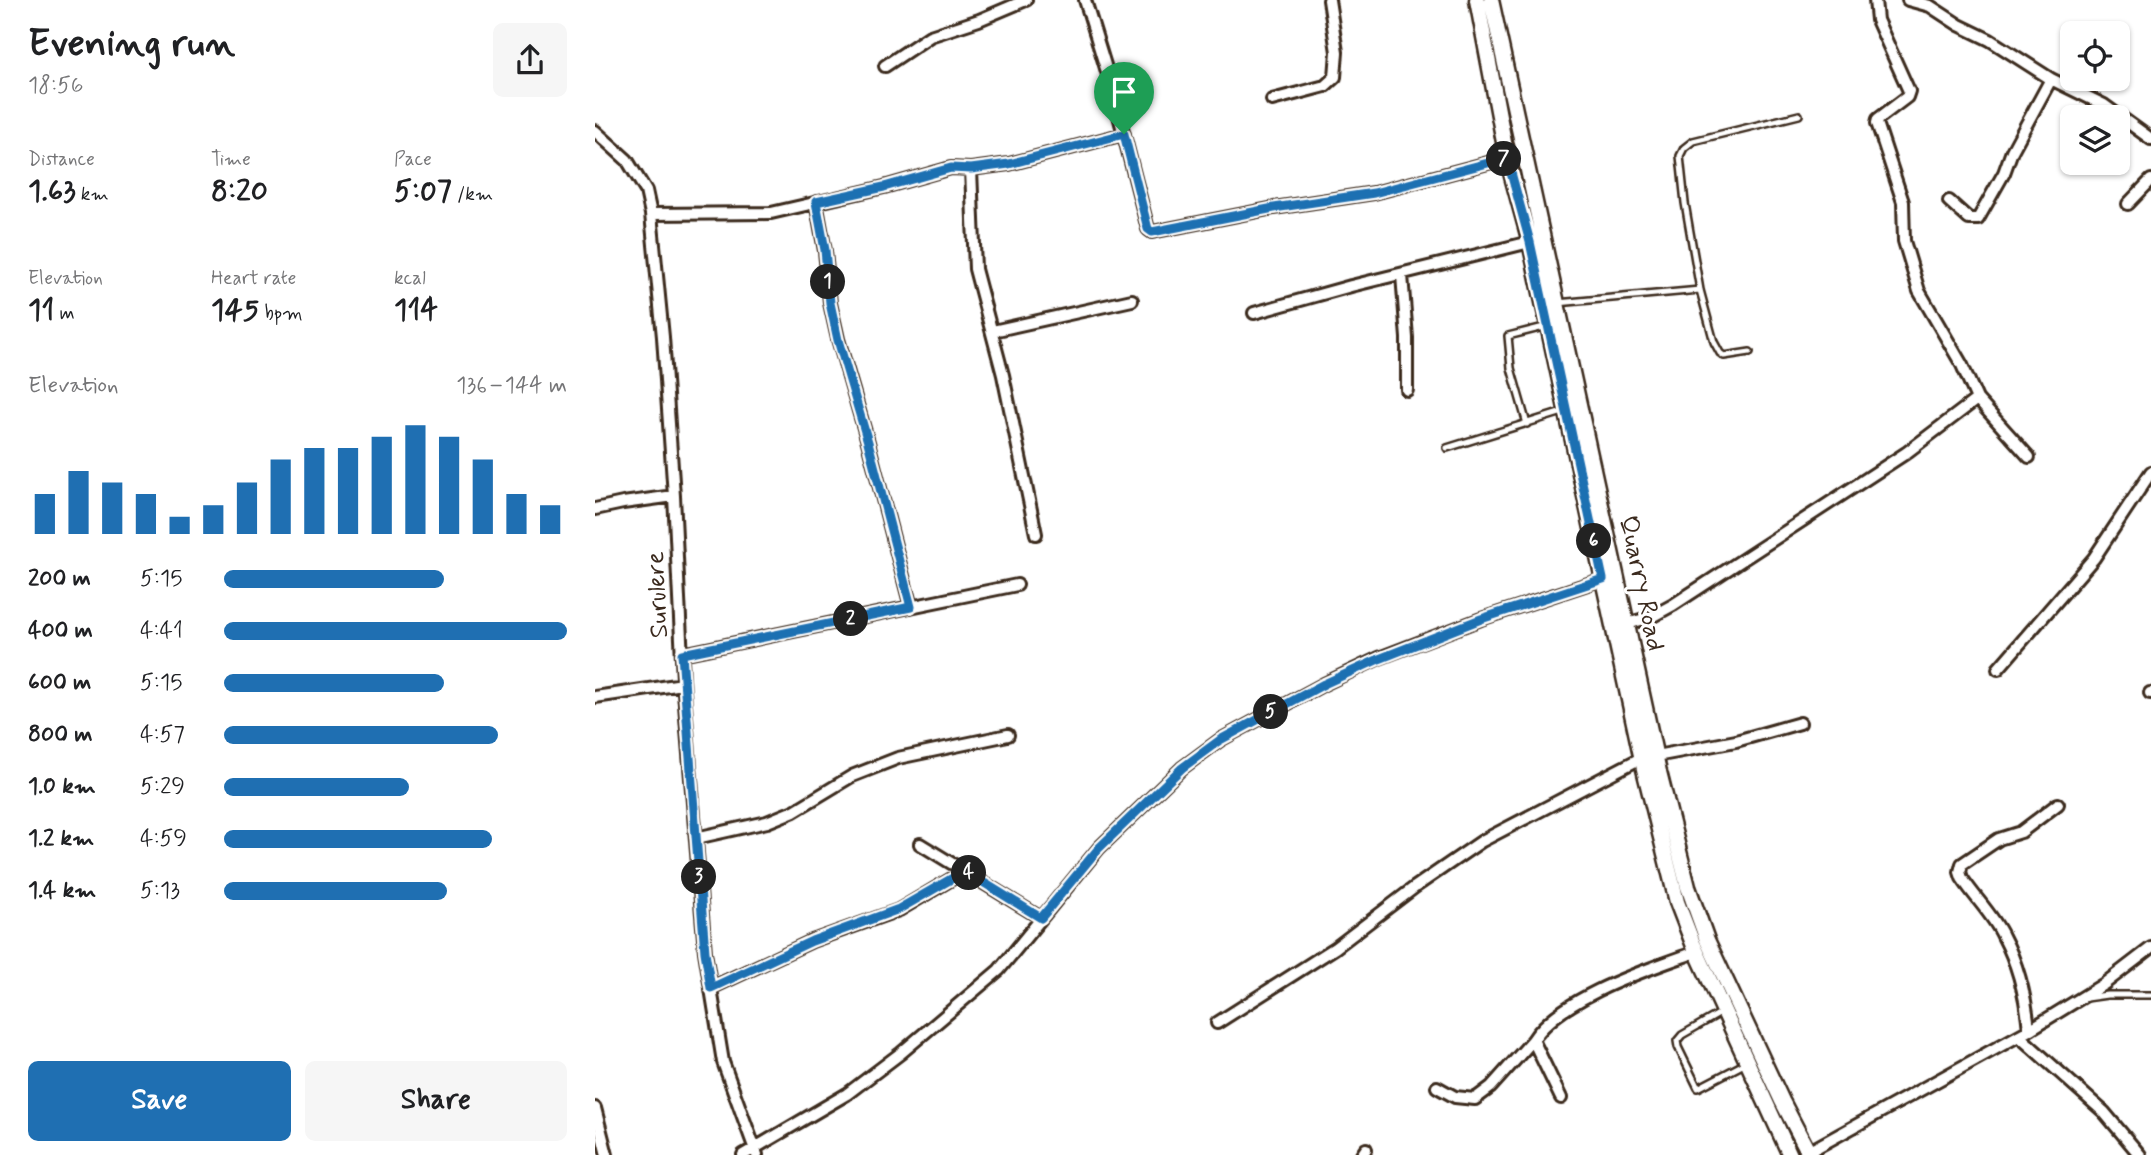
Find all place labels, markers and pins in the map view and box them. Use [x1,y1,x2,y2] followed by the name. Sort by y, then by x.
[1094,62,1154,134] pin
[1487,142,1521,176] pin: 7
[811,264,845,300] pin: 1
[1577,524,1611,558] pin: 6
[833,602,869,636] pin: 2
[1253,694,1289,730] pin: 5
[951,856,987,890] pin: 4
[681,860,717,894] pin: 3

